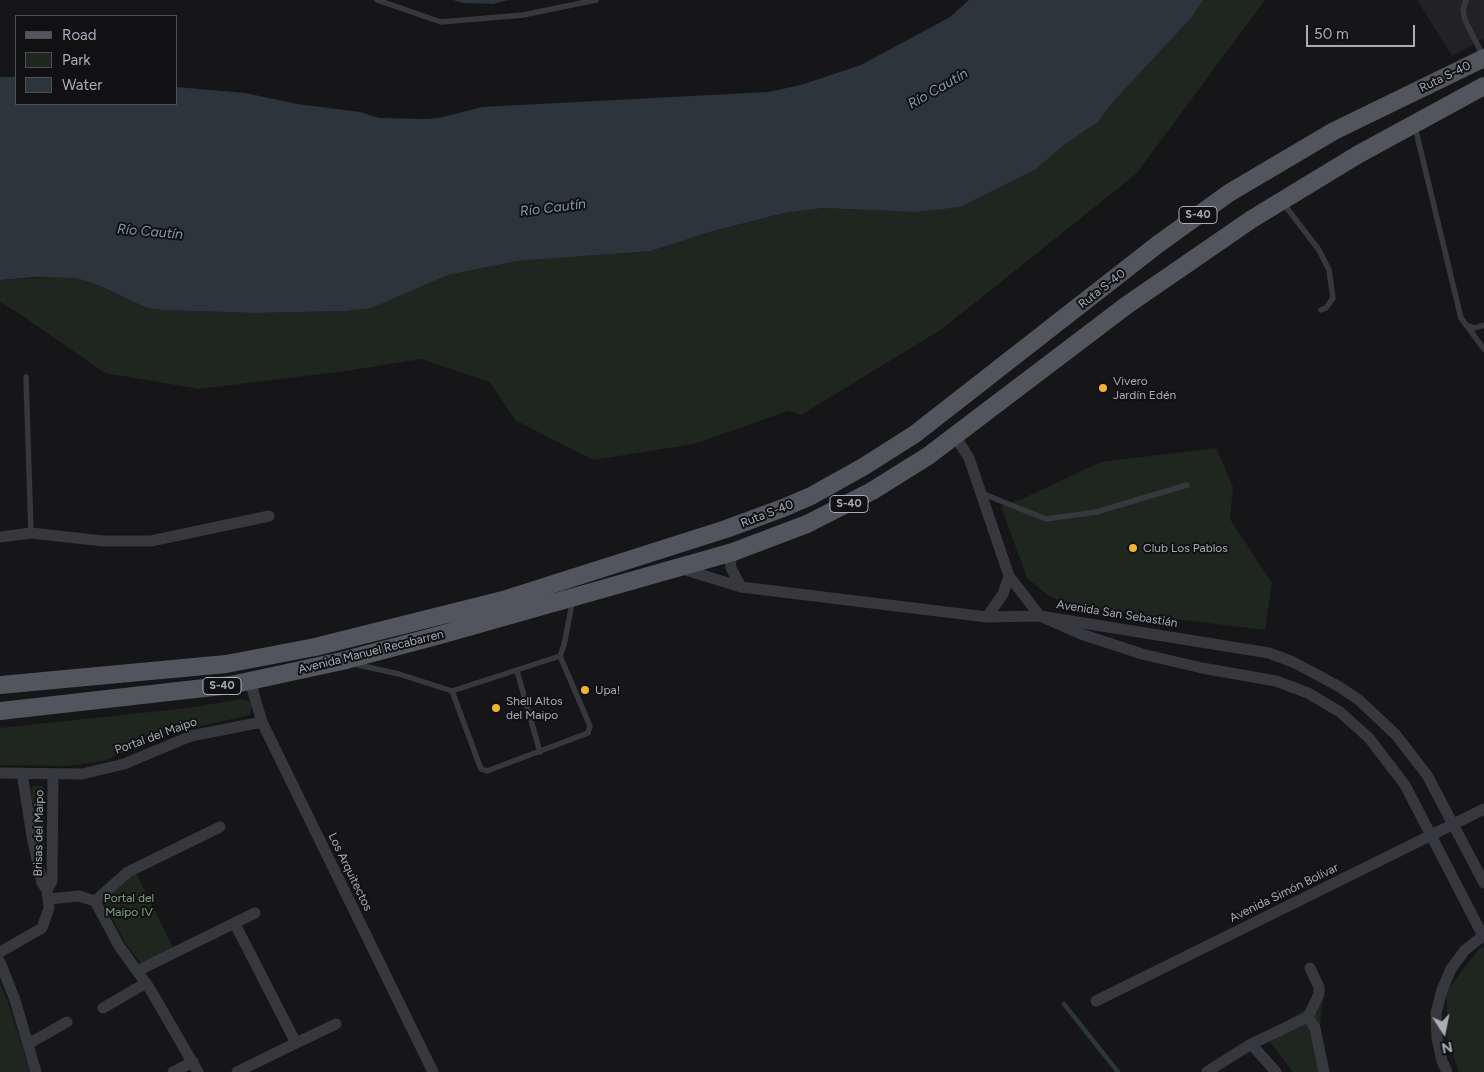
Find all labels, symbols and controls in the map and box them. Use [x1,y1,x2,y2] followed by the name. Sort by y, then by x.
[15,15,178,105] legend
[1309,15,1418,47] scale bar
[1314,25,1349,43] text: 50 m
[62,26,97,44] text: Road
[62,51,91,69] text: Park
[1417,58,1473,96] street label: Ruta S-40
[905,65,971,113] water label: Río Cautín
[62,76,102,94] text: Water
[519,196,587,220] water label: Río Cautín
[1179,206,1217,224] road number: S-40
[116,221,184,243] water label: Río Cautín
[1076,266,1128,312] street label: Ruta S-40
[1113,374,1176,402] place label: Vivero Jardín Edén
[1097,382,1109,394] marker: Vivero Jardín Edén
[830,496,868,512] road number: S-40
[739,497,795,531] street label: Ruta S-40
[1143,541,1228,555] place label: Club Los Pablos
[1127,542,1139,554] marker: Club Los Pablos
[1056,597,1178,631] street label: Avenida San Sebastián
[297,627,445,677] street label: Avenida Manuel Recabarren
[203,678,241,694] road number: S-40
[595,683,620,697] place label: Upa!
[579,684,591,696] marker: Upa!
[506,694,563,722] place label: Shell Altos del Maipo
[490,702,502,714] marker: Shell Altos del Maipo
[113,714,199,758] street label: Portal del Maipo
[31,790,47,876] street label: Brisas del Maipo
[325,831,375,913] street label: Los Arquitectos
[1227,860,1341,926] street label: Avenida Simón Bolívar
[104,891,154,919] park label: Portal del Maipo IV
[1419,1007,1469,1057] north arrow
[1440,1038,1454,1057] text: N

